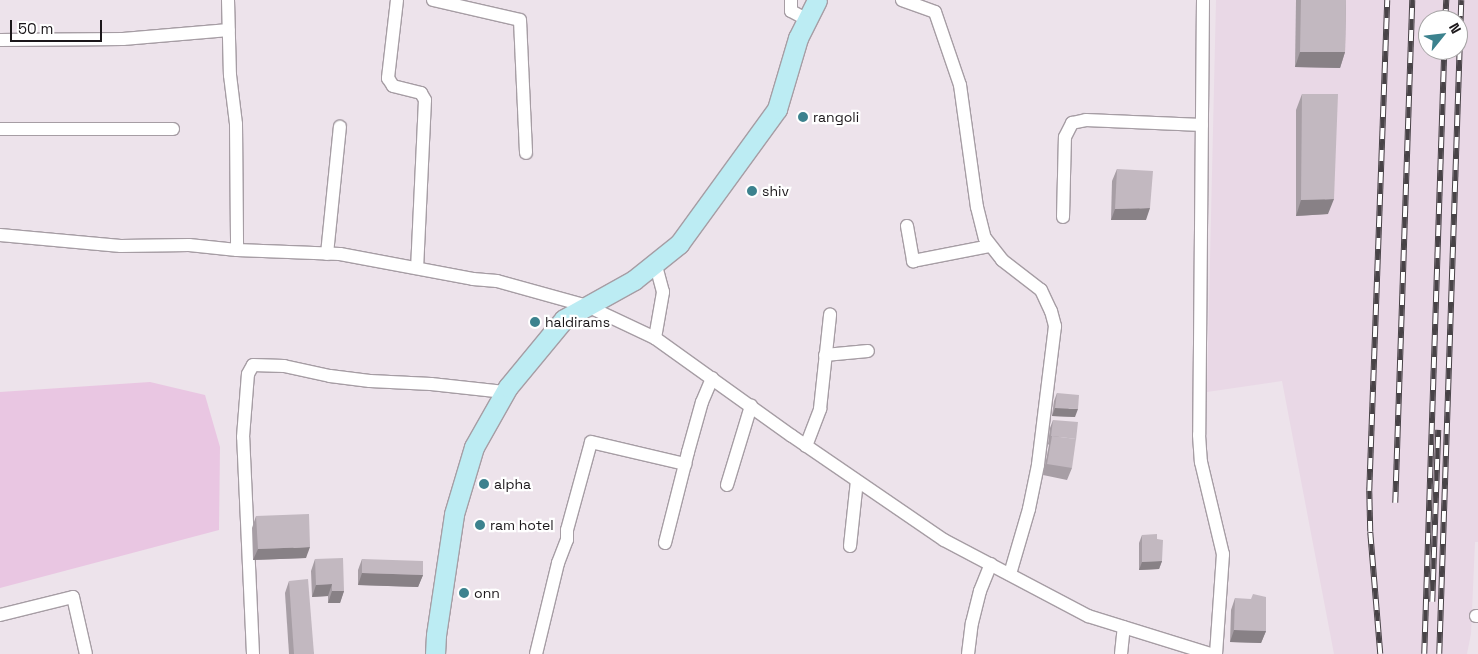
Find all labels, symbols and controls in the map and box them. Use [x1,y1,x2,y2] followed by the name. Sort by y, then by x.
[12,10,105,42] scale bar
[1418,10,1468,60] north arrow
[18,19,53,38] text: 50 m
[1445,20,1465,37] text: N
[813,109,859,125] place label: rangoli
[797,111,809,123] marker: rangoli
[762,183,789,199] place label: shiv
[746,185,758,197] marker: shiv
[545,314,610,330] place label: haldirams
[529,316,541,328] marker: haldirams
[494,476,531,492] place label: alpha
[478,478,490,490] marker: alpha
[490,517,554,533] place label: ram hotel
[474,519,486,531] marker: ram hotel
[474,585,500,601] place label: onn
[458,587,470,599] marker: onn

